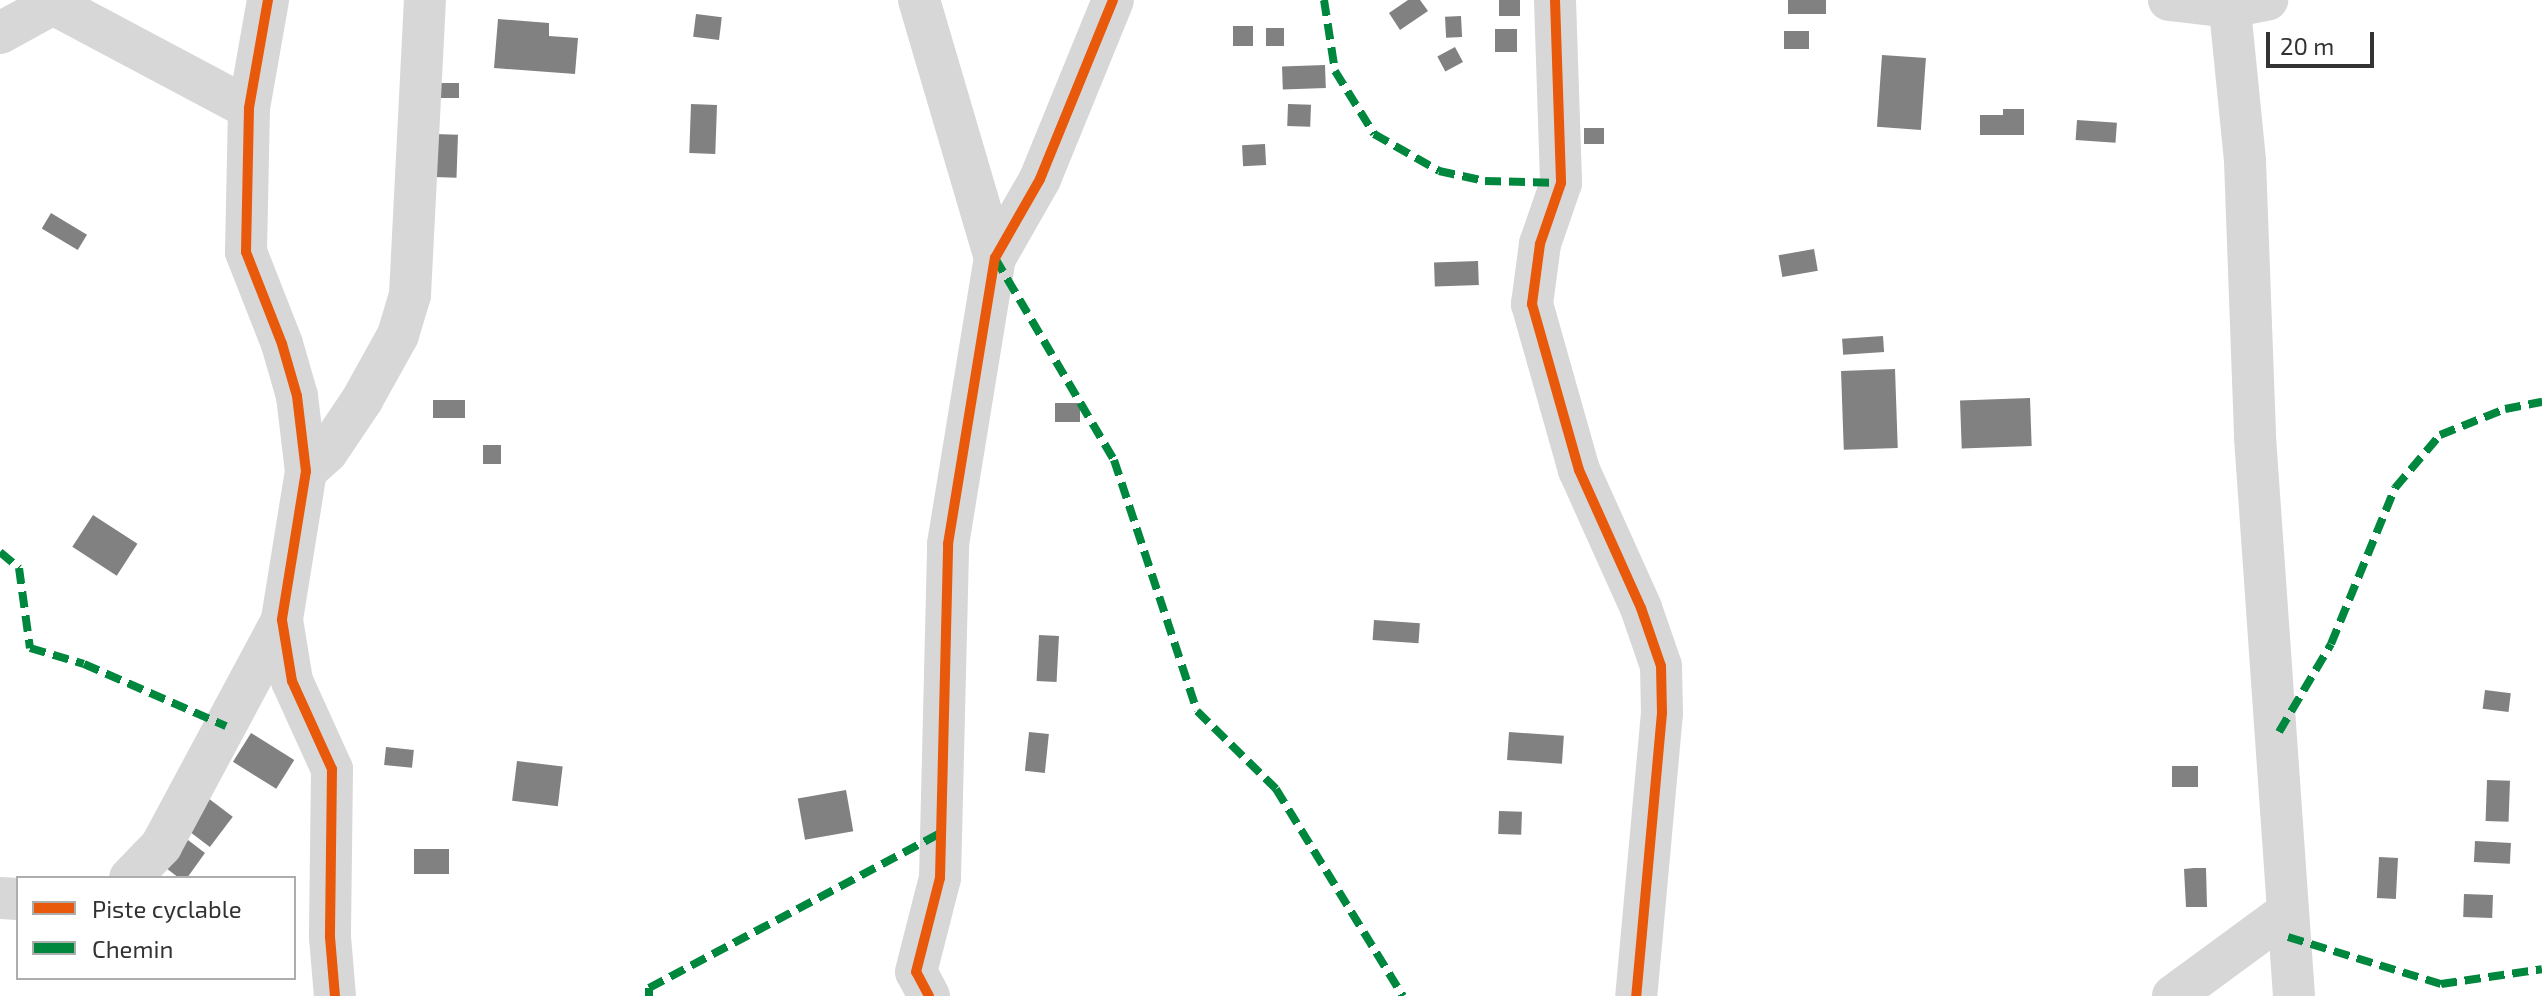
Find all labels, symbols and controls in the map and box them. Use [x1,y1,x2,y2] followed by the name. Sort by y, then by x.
[2270,16,2378,66] scale bar
[2280,31,2334,60] text: 20 m
[16,876,296,980] legend
[92,894,242,923] text: Piste cyclable
[92,934,173,963] text: Chemin

